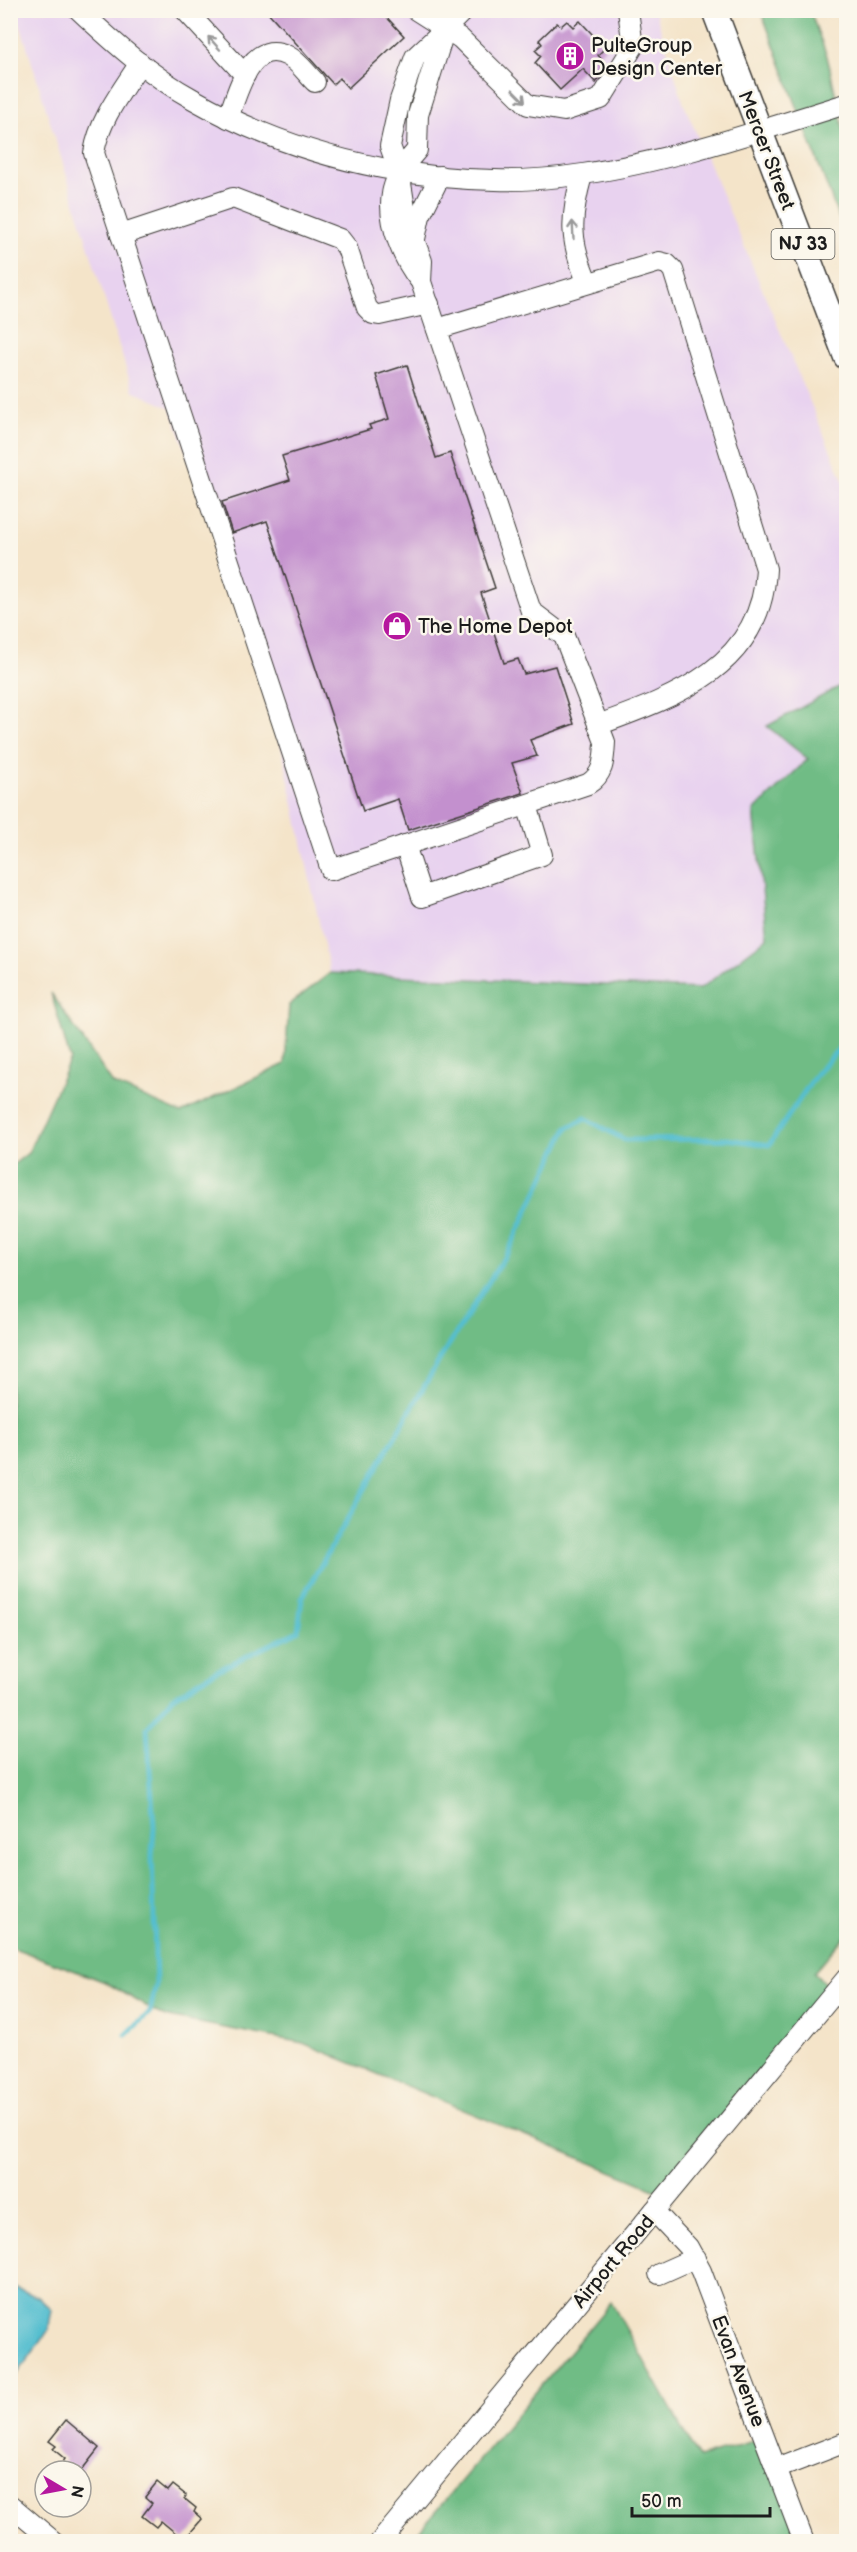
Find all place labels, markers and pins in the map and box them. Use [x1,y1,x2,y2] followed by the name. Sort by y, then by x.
[591,34,723,81] place label: PulteGroup Design Center
[554,40,586,72] building icon: PulteGroup Design Center
[381,610,413,642] shop icon: The Home Depot
[418,615,573,639] place label: The Home Depot

